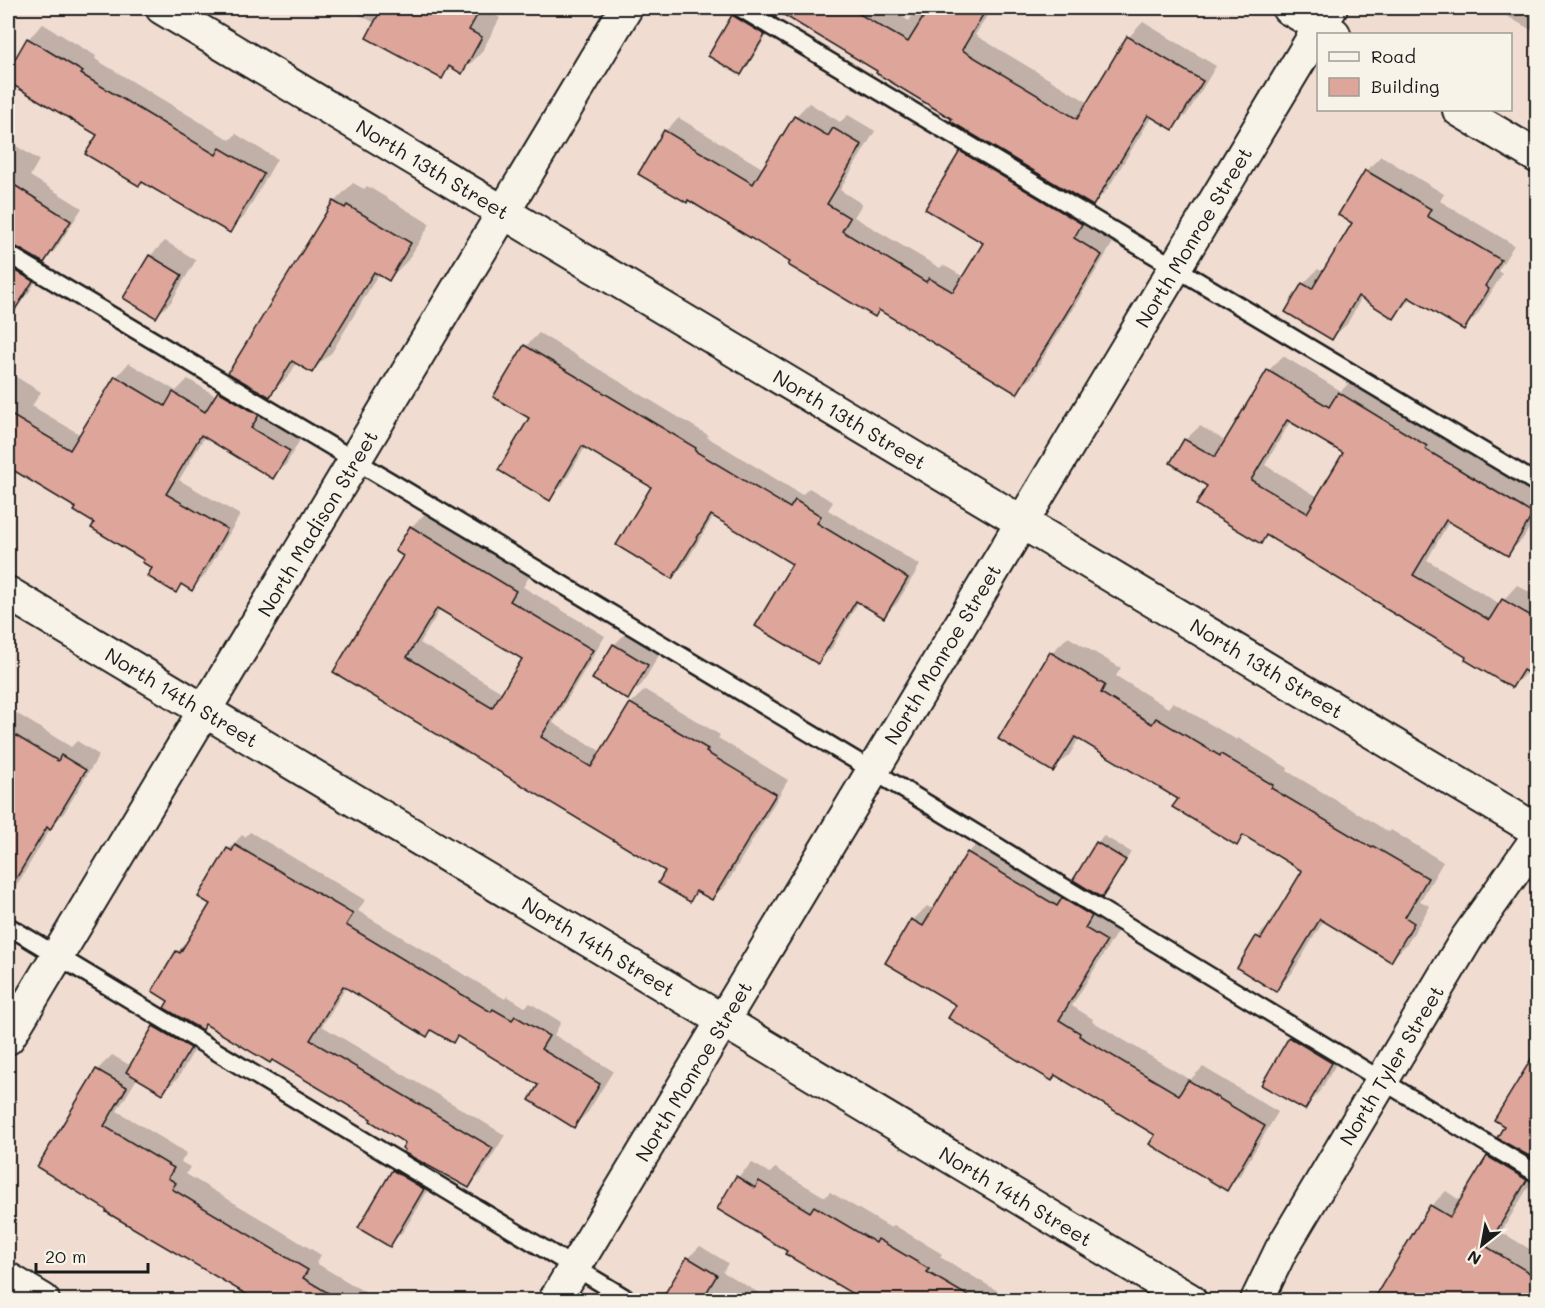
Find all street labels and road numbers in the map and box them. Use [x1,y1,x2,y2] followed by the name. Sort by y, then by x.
[352,113,514,225] street label: North 13th Street
[1129,142,1257,332] street label: North Monroe Street
[769,363,931,475] street label: North 13th Street
[251,425,383,621] street label: North Madison Street
[878,559,1006,749] street label: North Monroe Street
[1186,612,1348,724] street label: North 13th Street
[101,641,263,753] street label: North 14th Street
[518,890,680,1002] street label: North 14th Street
[629,976,757,1166] street label: North Monroe Street
[1333,980,1449,1150] street label: North Tyler Street
[935,1140,1097,1252] street label: North 14th Street

